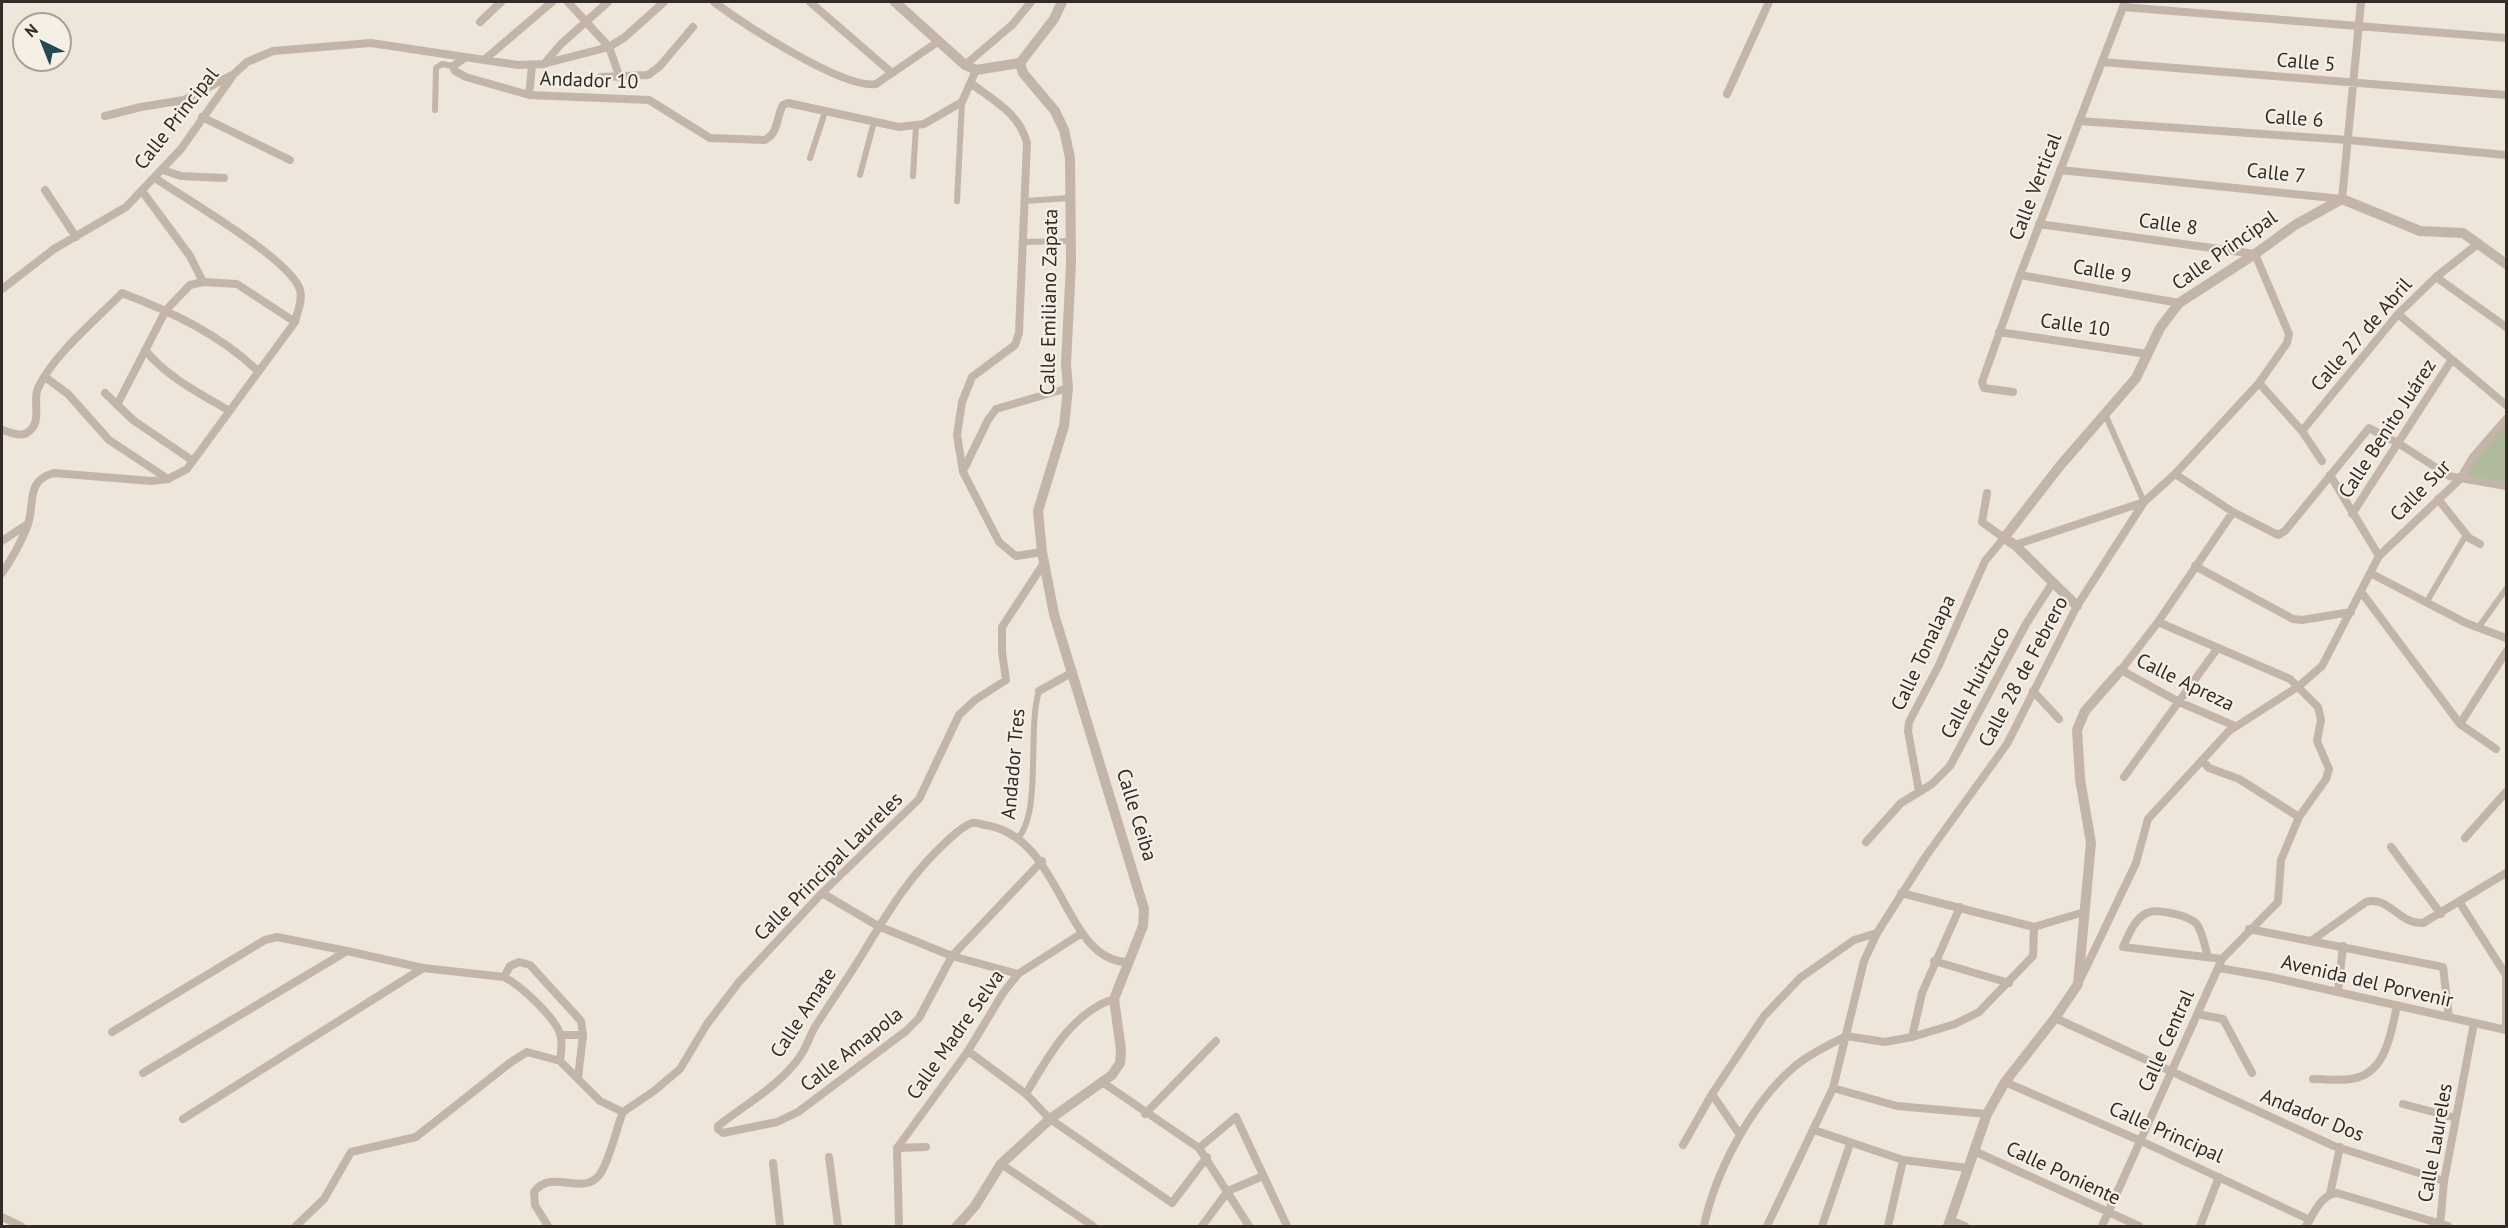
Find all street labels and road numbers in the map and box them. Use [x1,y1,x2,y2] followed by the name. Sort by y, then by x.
[2276,48,2336,78] street label: Calle 5
[130,63,224,175] street label: Calle Principal
[539,67,639,95] street label: Andador 10
[2264,105,2324,133] street label: Calle 6
[2005,130,2067,244] street label: Calle Vertical
[2245,159,2307,189] street label: Calle 7
[2168,206,2282,296] street label: Calle Principal
[1036,209,1064,395] street label: Calle Emiliano Zapata
[2137,209,2199,241] street label: Calle 8
[2071,255,2133,289] street label: Calle 9
[2306,274,2418,396] street label: Calle 27 de Abril
[2039,309,2111,343] street label: Calle 10
[2334,355,2442,503] street label: Calle Benito Juárez
[2386,455,2456,527] street label: Calle Sur
[1887,591,1961,715] street label: Calle Tonalapa
[1974,592,2074,752] street label: Calle 28 de Febrero
[1936,623,2016,743] street label: Calle Huitzuco
[2132,649,2238,717] street label: Calle Apreza
[997,708,1031,820] street label: Andador Tres
[1111,766,1161,864] street label: Calle Ceiba
[750,788,908,946] street label: Calle Principal Laureles
[2279,951,2455,1013] street label: Avenida del Porvenir
[766,963,842,1063] street label: Calle Amate
[902,965,1010,1105] street label: Calle Madre Selva
[2134,986,2200,1096] street label: Calle Central
[796,1003,908,1097] street label: Calle Amapola
[2414,1082,2458,1204] street label: Calle Laureles
[2257,1084,2367,1148] street label: Andador Dos
[2105,1097,2227,1169] street label: Calle Principal
[2002,1137,2124,1211] street label: Calle Poniente

